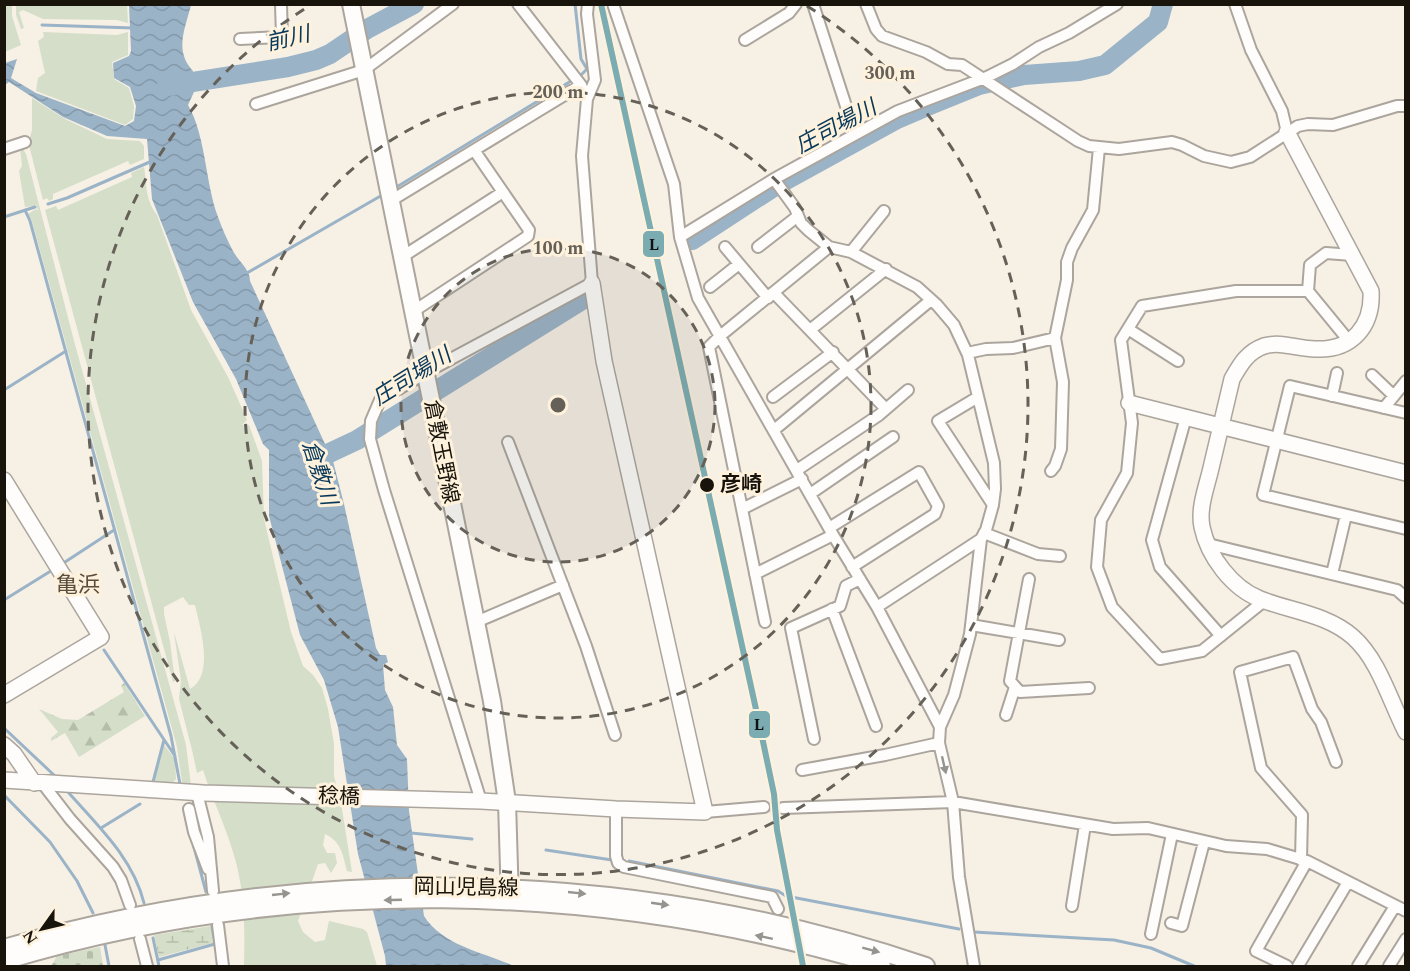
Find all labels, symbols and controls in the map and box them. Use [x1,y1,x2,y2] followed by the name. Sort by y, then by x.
[263,18,315,60] water label: 前川
[864,60,916,87] text: 300 m
[532,79,584,106] text: 200 m
[789,91,884,162] water label: 庄司場川
[642,230,665,258] line badge: L
[649,233,659,257] text: L
[532,235,584,262] text: 100 m
[366,339,460,414] water label: 庄司場川
[548,395,568,415] centre of rings
[415,397,467,507] street label: 倉敷玉野線
[293,437,346,511] water label: 倉敷川
[720,469,762,501] place label: 彦崎
[698,476,716,494] marker: 彦崎
[56,569,100,602] district label: 亀浜
[748,710,771,739] line badge: L
[754,713,764,737] text: L
[940,756,950,774] one-way arrow
[317,780,361,814] street label: 稔橋
[413,871,519,905] street label: 岡山児島線
[567,888,586,898] one-way arrow
[272,889,291,899] one-way arrow
[383,895,402,905] one-way arrow
[12,899,72,959] north arrow
[651,899,670,908] one-way arrow
[17,925,44,949] text: N
[755,932,774,941] one-way arrow
[862,945,880,955] one-way arrow

